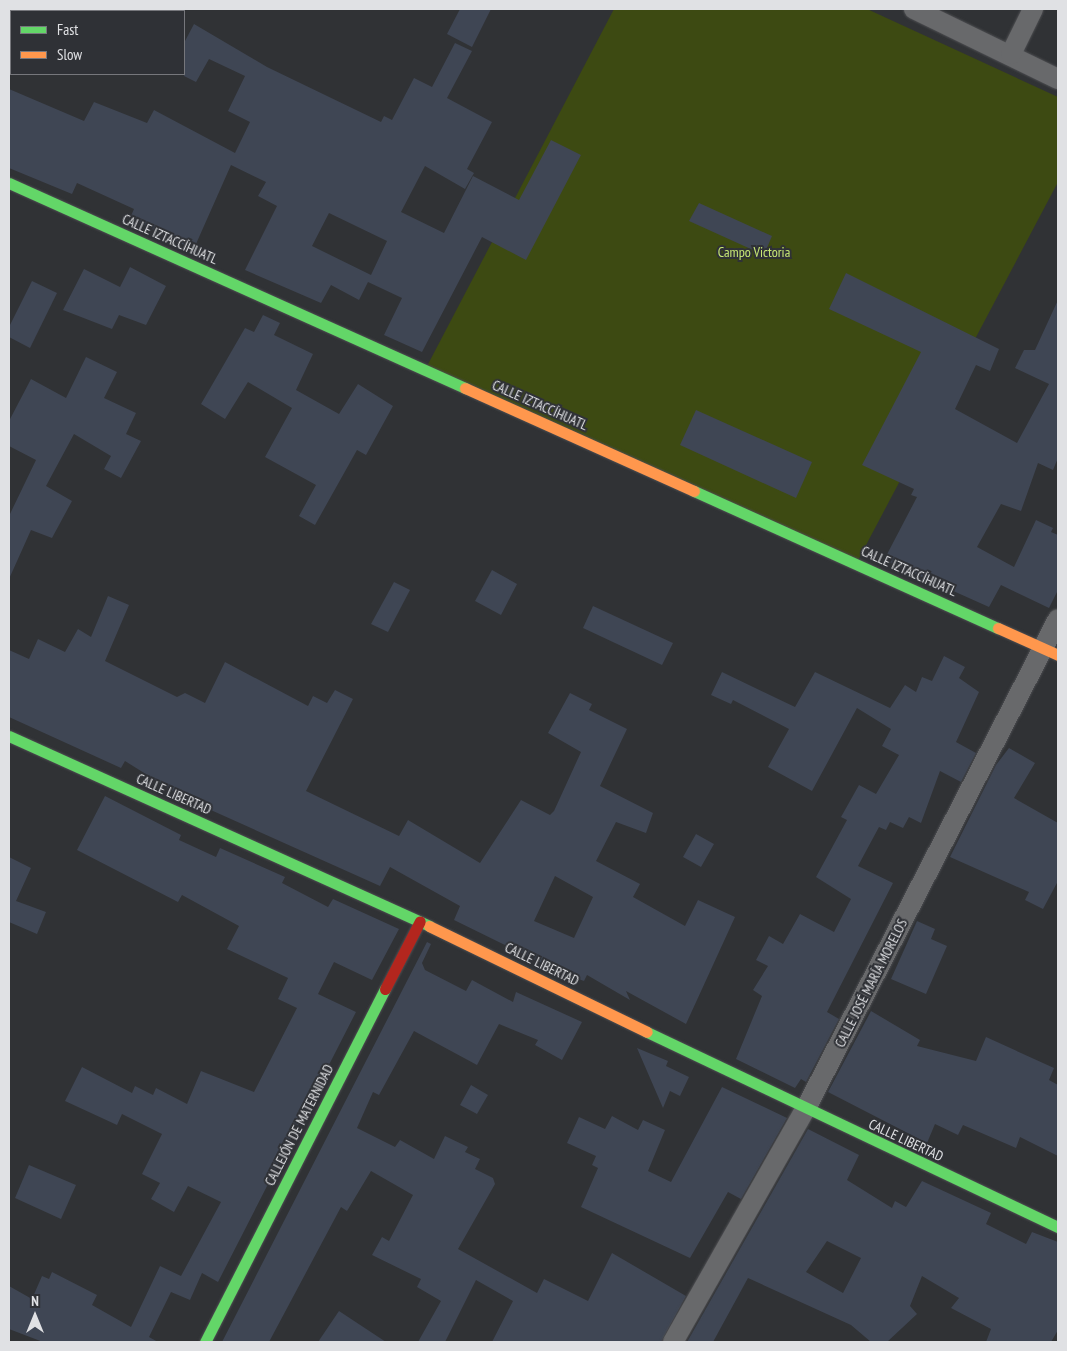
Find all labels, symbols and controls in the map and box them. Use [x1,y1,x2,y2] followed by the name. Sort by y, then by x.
[10,10,185,75] legend
[57,20,78,39] text: Fast
[57,45,82,64] text: Slow
[120,210,220,268] street label: CALLE IZTACCÍHUATL
[718,244,790,260] park label: Campo Victoria
[490,376,590,434] street label: CALLE IZTACCÍHUATL
[859,542,959,600] street label: CALLE IZTACCÍHUATL
[134,770,214,818] street label: CALLE LIBERTAD
[831,916,911,1050] street label: CALLE JOSÉ MARÍA MORELOS
[502,939,582,989] street label: CALLE LIBERTAD
[261,1062,337,1188] street label: CALLEJÓN DE MATERNIDAD
[866,1115,946,1165] street label: CALLE LIBERTAD
[10,1291,60,1341] north arrow
[31,1292,39,1310] text: N

